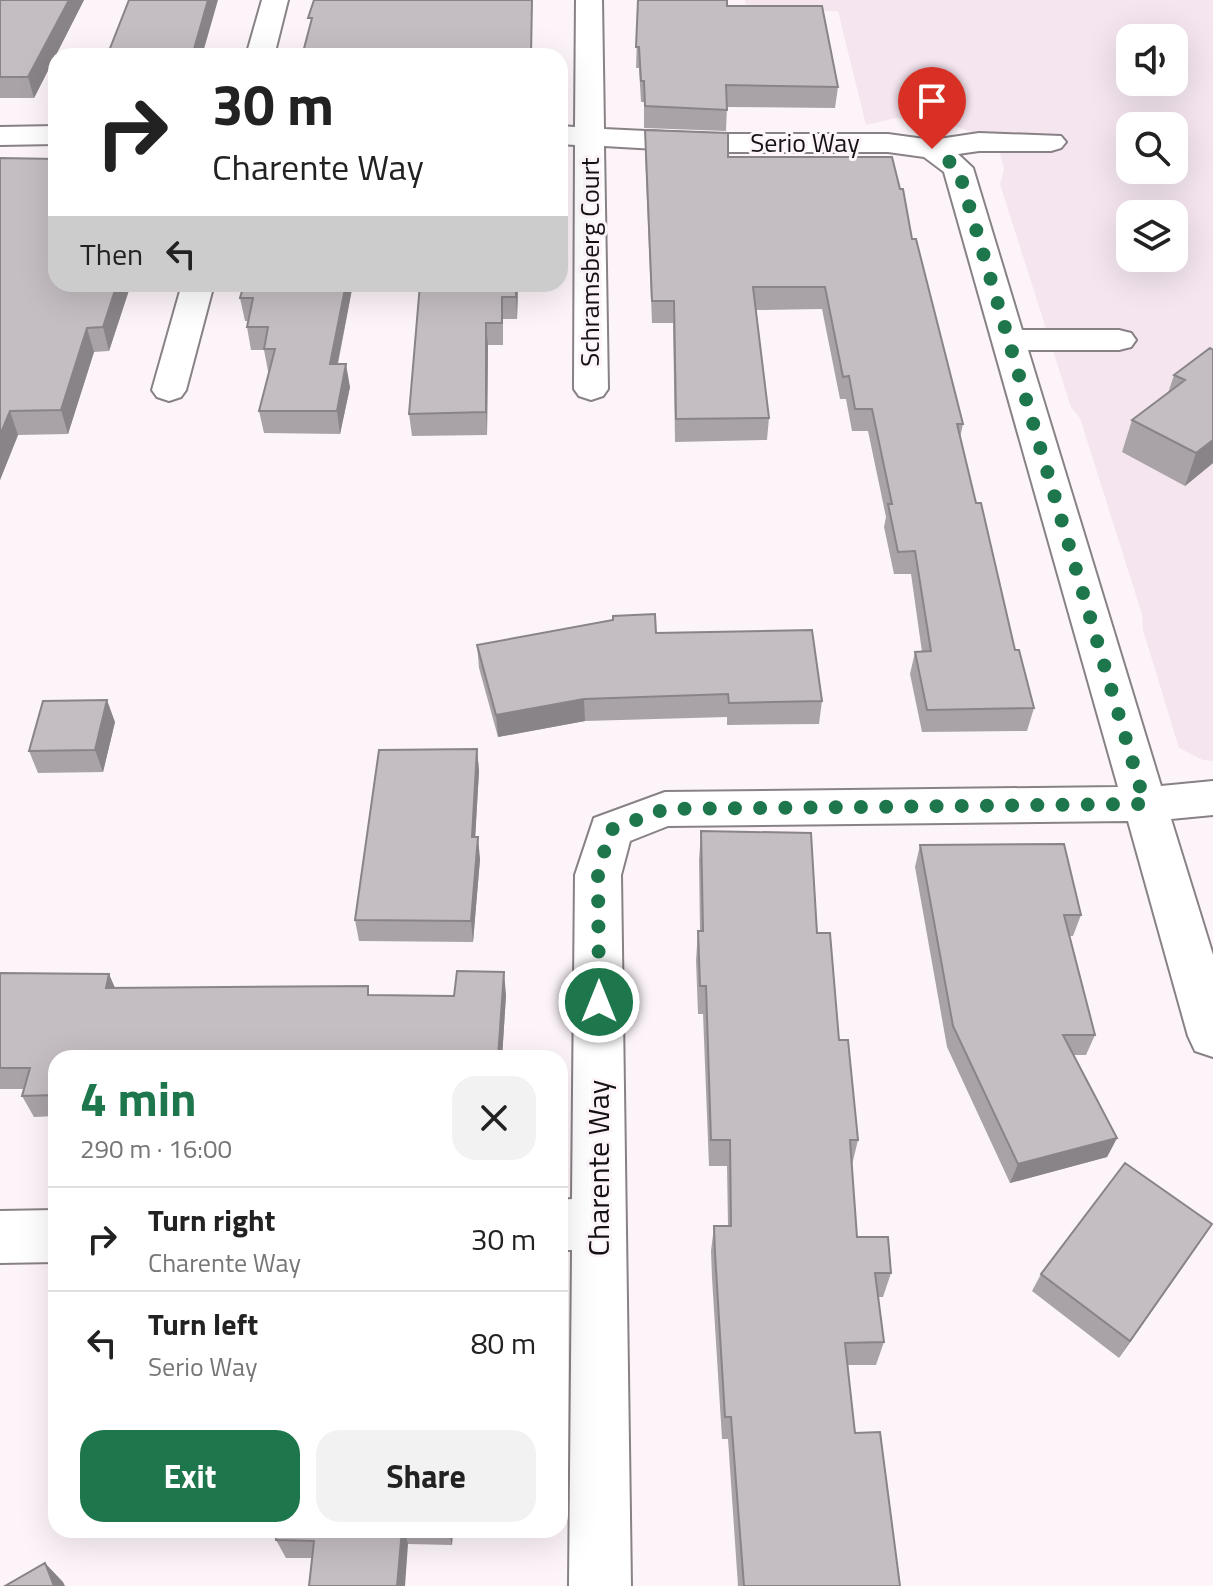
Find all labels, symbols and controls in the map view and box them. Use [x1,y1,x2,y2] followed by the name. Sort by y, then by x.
[1116,24,1188,272] map controls
[1116,24,1188,96] button: sound
[212,62,334,147] text: 30 m
[898,67,966,149] pin
[910,79,954,123] icon: arrive
[80,80,184,184] icon: right
[1116,112,1188,184] button: search
[750,123,860,162] street label: Serio Way
[212,139,424,194] text: Charente Way
[570,157,609,367] street label: Schramsberg Court
[1116,200,1188,272] button: layers
[80,231,143,277] text: Then
[159,232,203,276] icon: left
[557,960,641,1044] position arrow
[80,1062,197,1135] text: 4 min
[452,1076,536,1160] button: close
[575,1080,621,1256] street label: Charente Way
[80,1129,232,1168] text: 290 m · 16:00
[148,1197,276,1243] text: Turn right
[471,1216,536,1262] text: 30 m
[80,1217,124,1261] icon: right
[148,1243,301,1282] text: Charente Way
[148,1301,258,1347] text: Turn left
[471,1320,536,1366] text: 80 m
[80,1321,124,1365] icon: left
[148,1347,257,1386] text: Serio Way
[80,1430,300,1522] button: Exit
[316,1430,536,1522] button: Share

